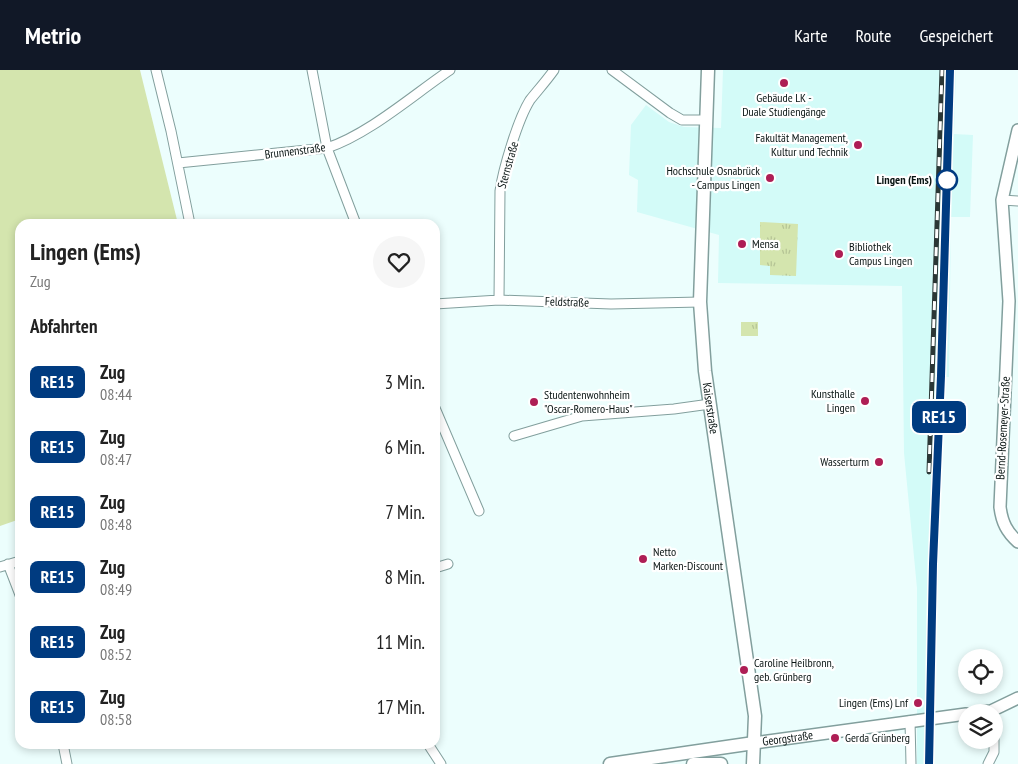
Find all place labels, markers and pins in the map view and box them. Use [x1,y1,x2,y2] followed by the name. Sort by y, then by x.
[778,77,790,89] marker: Gebäude LK - Duale Studiengänge
[742,90,826,119] place label: Gebäude LK - Duale Studiengänge
[755,130,848,159] place label: Fakultät Management, Kultur und Technik
[852,139,864,151] marker: Fakultät Management, Kultur und Technik
[666,163,760,192] place label: Hochschule Osnabrück - Campus Lingen
[936,169,958,191] marker: Lingen (Ems)
[764,172,776,184] marker: Hochschule Osnabrück - Campus Lingen
[877,172,932,187] place label: Lingen (Ems)
[752,236,779,251] place label: Mensa
[736,238,748,250] marker: Mensa
[849,239,912,268] place label: Bibliothek Campus Lingen
[833,248,845,260] marker: Bibliothek Campus Lingen
[811,386,855,415] place label: Kunsthalle Lingen
[544,387,633,416] place label: Studentenwohnheim "Oscar-Romero-Haus"
[859,395,871,407] marker: Kunsthalle Lingen
[528,396,540,408] marker: Studentenwohnheim "Oscar-Romero-Haus"
[820,454,869,469] place label: Wasserturm
[873,456,885,468] marker: Wasserturm
[653,544,724,573] place label: Netto Marken-Discount
[637,553,649,565] marker: Netto Marken-Discount
[754,655,834,684] place label: Caroline Heilbronn, geb. Grünberg
[738,664,750,676] marker: Caroline Heilbronn, geb. Grünberg
[839,695,909,710] place label: Lingen (Ems) Lnf
[912,697,924,709] marker: Lingen (Ems) Lnf
[845,730,910,745] place label: Gerda Grünberg
[829,732,841,744] marker: Gerda Grünberg

